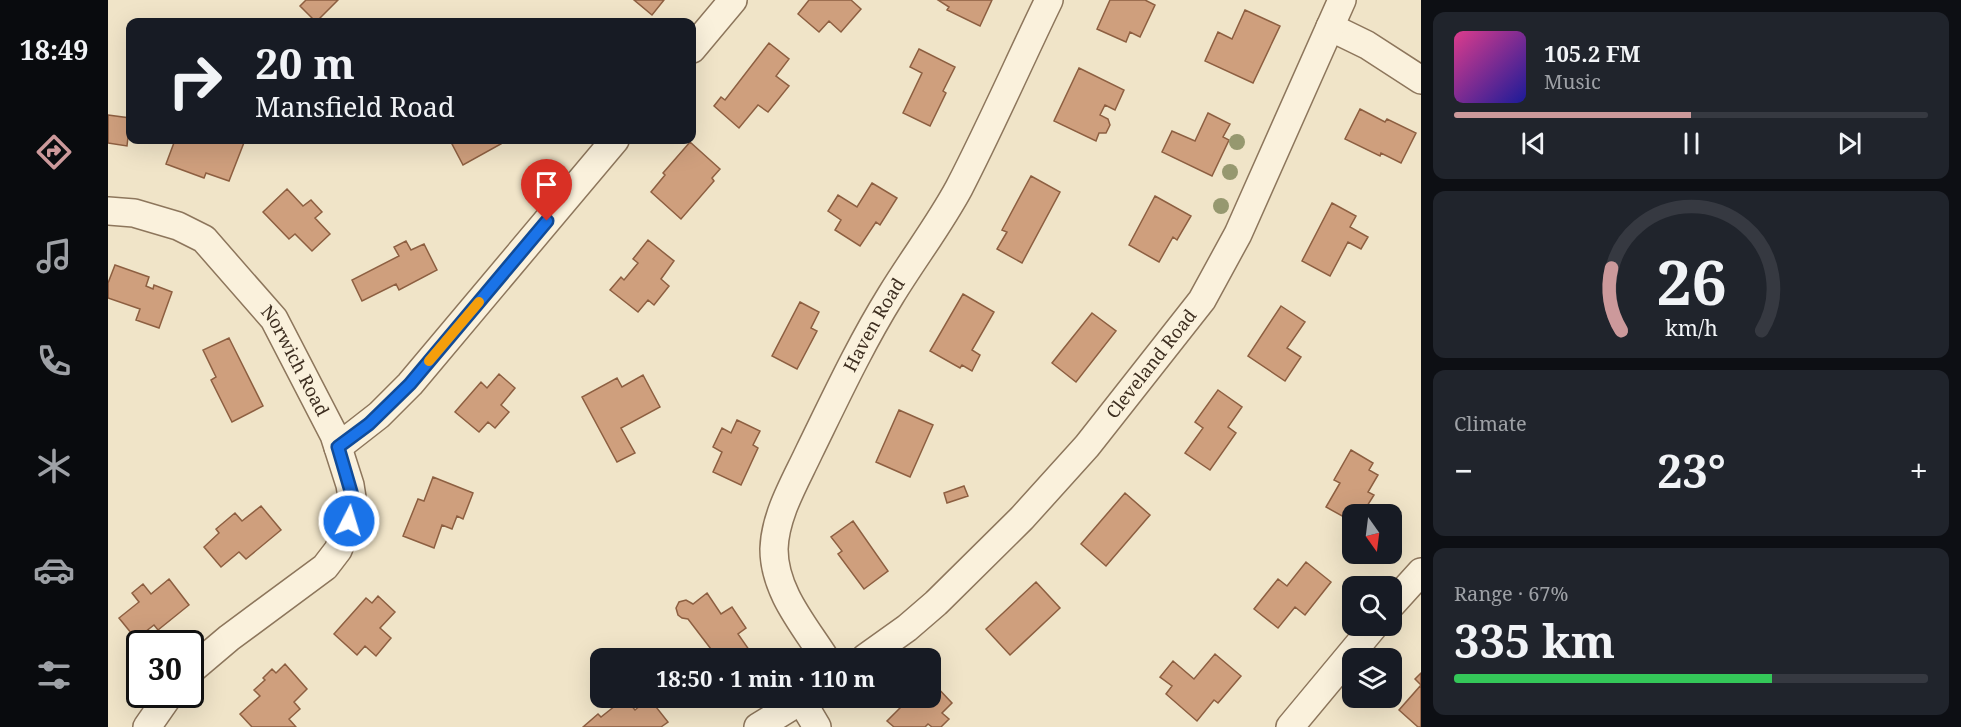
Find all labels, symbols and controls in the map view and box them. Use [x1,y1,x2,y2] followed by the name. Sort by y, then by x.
[19,31,89,68] text: 18:49
[255,34,355,91] text: 20 m
[1544,38,1641,68] text: 105.2 FM
[156,42,234,120] icon: right
[1544,68,1601,95] text: Music
[255,88,455,125] text: Mansfield Road
[1517,127,1550,160] icon: previous
[1675,127,1708,160] icon: pause
[1833,127,1866,160] icon: next
[33,131,75,173] icon: directions
[521,159,572,221] pin
[530,168,563,201] icon: arrive
[33,235,75,277] icon: music
[1656,238,1726,323] text: 26
[837,273,910,376] street label: Haven Road
[256,300,335,420] street label: Norwich Road
[1100,304,1201,423] street label: Cleveland Road
[1665,314,1718,343] text: km/h
[33,340,75,382] icon: phone
[1454,410,1527,437] text: Climate
[1657,440,1726,501] text: 23°
[33,445,75,487] icon: climate
[1454,448,1473,493] text: −
[1910,448,1928,493] text: +
[317,489,381,553] position arrow
[1342,504,1402,564] north arrow
[1342,504,1402,708] map controls
[33,549,75,591] icon: car
[1342,576,1402,636] button: search
[1454,580,1568,607] text: Range · 67%
[1454,610,1615,671] text: 335 km
[126,630,204,708] speed limit sign: 30
[1342,648,1402,708] button: layers
[33,654,75,696] icon: filters
[656,663,875,693] text: 18:50 · 1 min · 110 m

